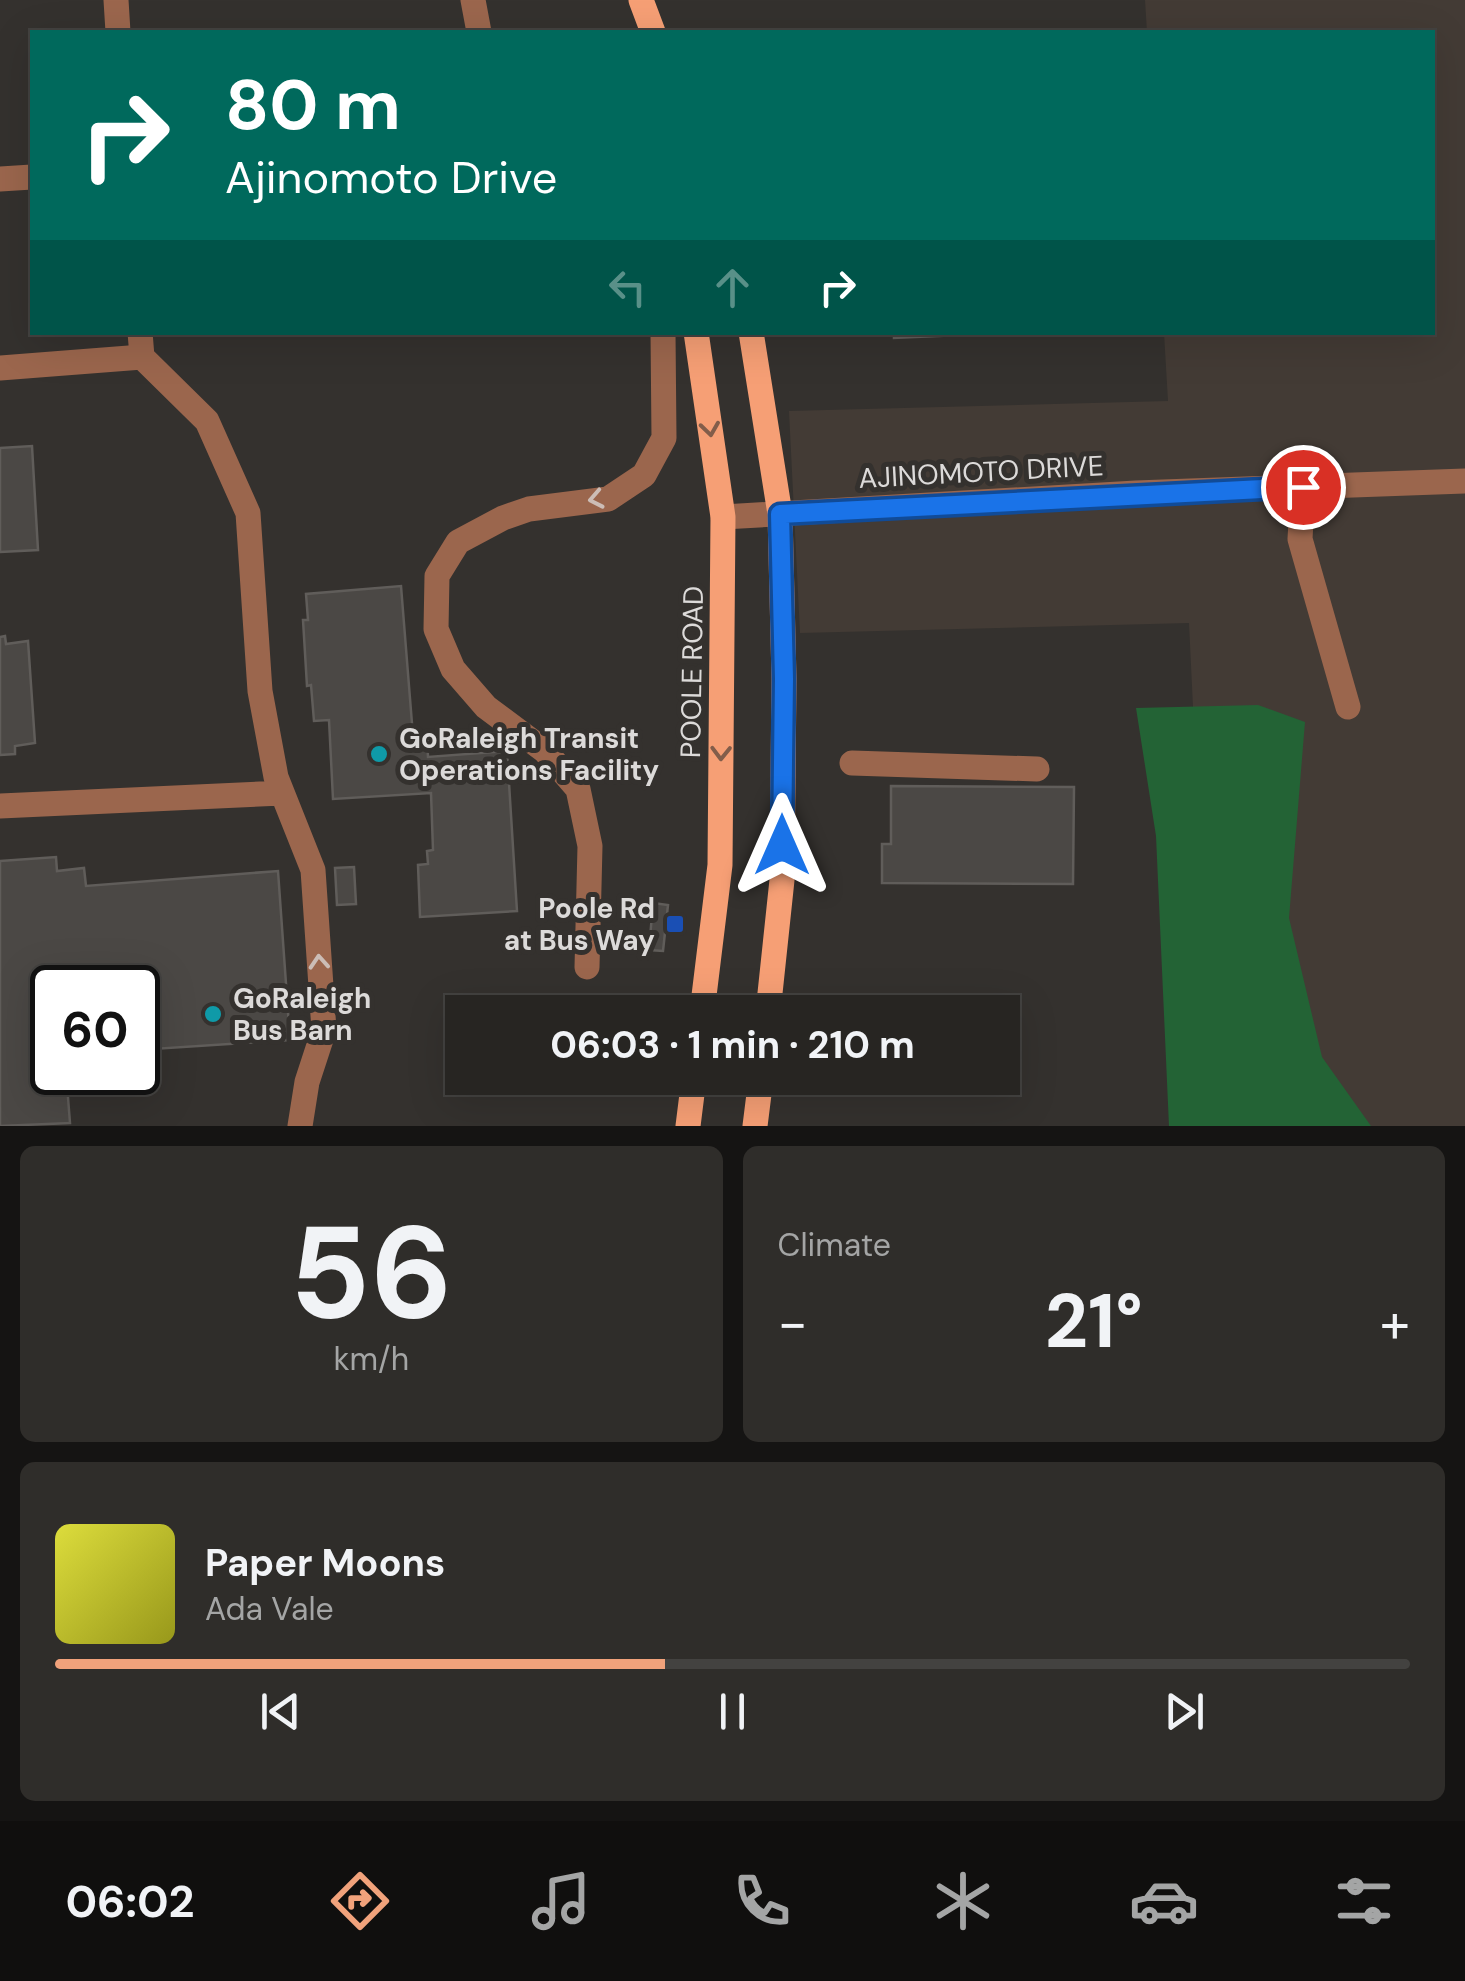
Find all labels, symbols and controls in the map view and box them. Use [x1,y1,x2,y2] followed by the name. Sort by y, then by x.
[225,60,401,151] text: 80 m
[60,70,190,200] icon: right
[225,148,557,207] text: Ajinomoto Drive
[600,260,655,315] icon: left
[705,260,760,315] icon: ahead
[810,260,865,315] icon: right
[699,421,720,437] one-way arrow
[1261,445,1346,530] pin
[858,447,1104,497] street label: AJINOMOTO DRIVE
[1276,460,1331,515] icon: arrive
[588,488,605,509] one-way arrow
[672,586,712,758] street label: POOLE ROAD
[399,720,659,789] place label: GoRaleigh Transit Operations Facility
[368,743,390,765] marker: GoRaleigh Transit Operations Facility
[710,746,732,761] one-way arrow
[730,793,834,897] position arrow
[504,890,655,959] place label: Poole Rd at Bus Way
[664,913,686,935] marker: Poole Rd at Bus Way
[309,953,330,969] one-way arrow
[30,965,160,1095] speed limit sign: 60
[233,980,371,1049] place label: GoRaleigh Bus Barn
[202,1003,224,1025] marker: GoRaleigh Bus Barn
[550,1020,915,1070] text: 06:03 · 1 min · 210 m
[290,1188,453,1357] text: 56
[778,1224,891,1266] text: Climate
[1045,1273,1143,1370] text: 21°
[778,1287,808,1359] text: −
[1380,1287,1410,1359] text: +
[333,1338,409,1380] text: km/h
[205,1538,445,1588] text: Paper Moons
[205,1588,334,1630] text: Ada Vale
[253,1684,308,1739] icon: previous
[705,1684,760,1739] icon: pause
[1157,1684,1212,1739] icon: next
[325,1866,395,1936] icon: directions
[526,1866,596,1936] icon: music
[727,1866,797,1936] icon: phone
[928,1866,998,1936] icon: climate
[1129,1866,1199,1936] icon: car
[1329,1866,1399,1936] icon: filters
[65,1872,195,1931] text: 06:02

